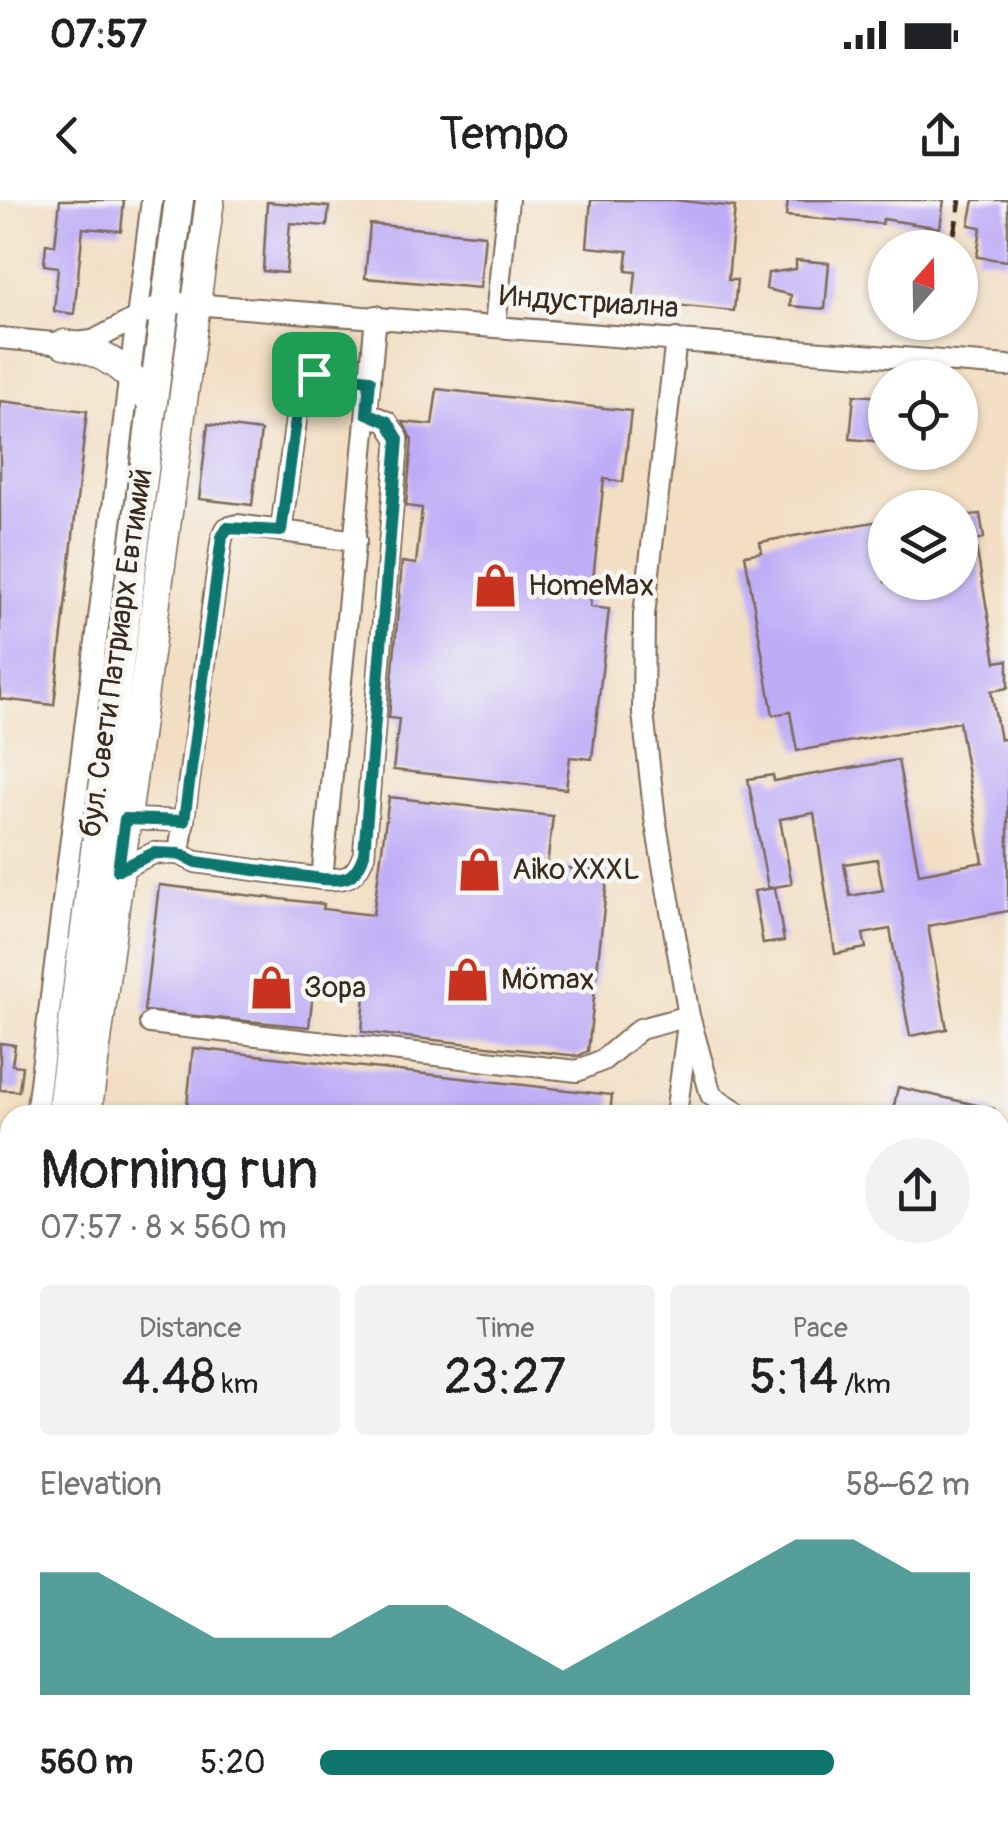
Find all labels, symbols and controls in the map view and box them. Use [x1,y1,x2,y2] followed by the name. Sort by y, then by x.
[50,11,147,59] text: 07:57
[439,107,569,163] text: Tempo
[40,108,95,163] icon: back
[913,108,968,163] icon: share
[868,230,978,340] north arrow
[868,230,978,600] map controls
[498,277,680,327] street label: Индустриална
[272,332,357,417] pin
[287,347,342,402] icon: arrive
[868,360,978,470] button: locate
[72,466,160,840] street label: бул. Свети Патриарх Евтимий
[868,490,978,600] button: layers
[471,561,519,609] shop icon: HomeMax
[528,567,654,604] place label: HomeMax
[455,845,503,893] shop icon: Aiko XXXL
[512,851,640,888] place label: Aiko XXXL
[444,955,492,1003] shop icon: Mömax
[501,961,595,998] place label: Mömax
[247,963,295,1011] shop icon: Зора
[304,969,366,1006] place label: Зора
[40,1136,318,1205] text: Morning run
[865,1138,970,1243] button: share
[40,1208,287,1248] text: 07:57 · 8 × 560 m
[139,1311,241,1346] text: Distance
[476,1311,534,1346] text: Time
[792,1311,848,1346] text: Pace
[122,1346,216,1409] text: 4.48
[444,1346,566,1409] text: 23:27
[749,1346,838,1409] text: 5:14
[216,1367,258,1402] text: km
[838,1367,891,1402] text: /km
[40,1465,162,1505] text: Elevation
[846,1465,970,1505] text: 58–62 m
[40,1743,133,1783] text: 560 m
[200,1743,266,1783] text: 5:20

